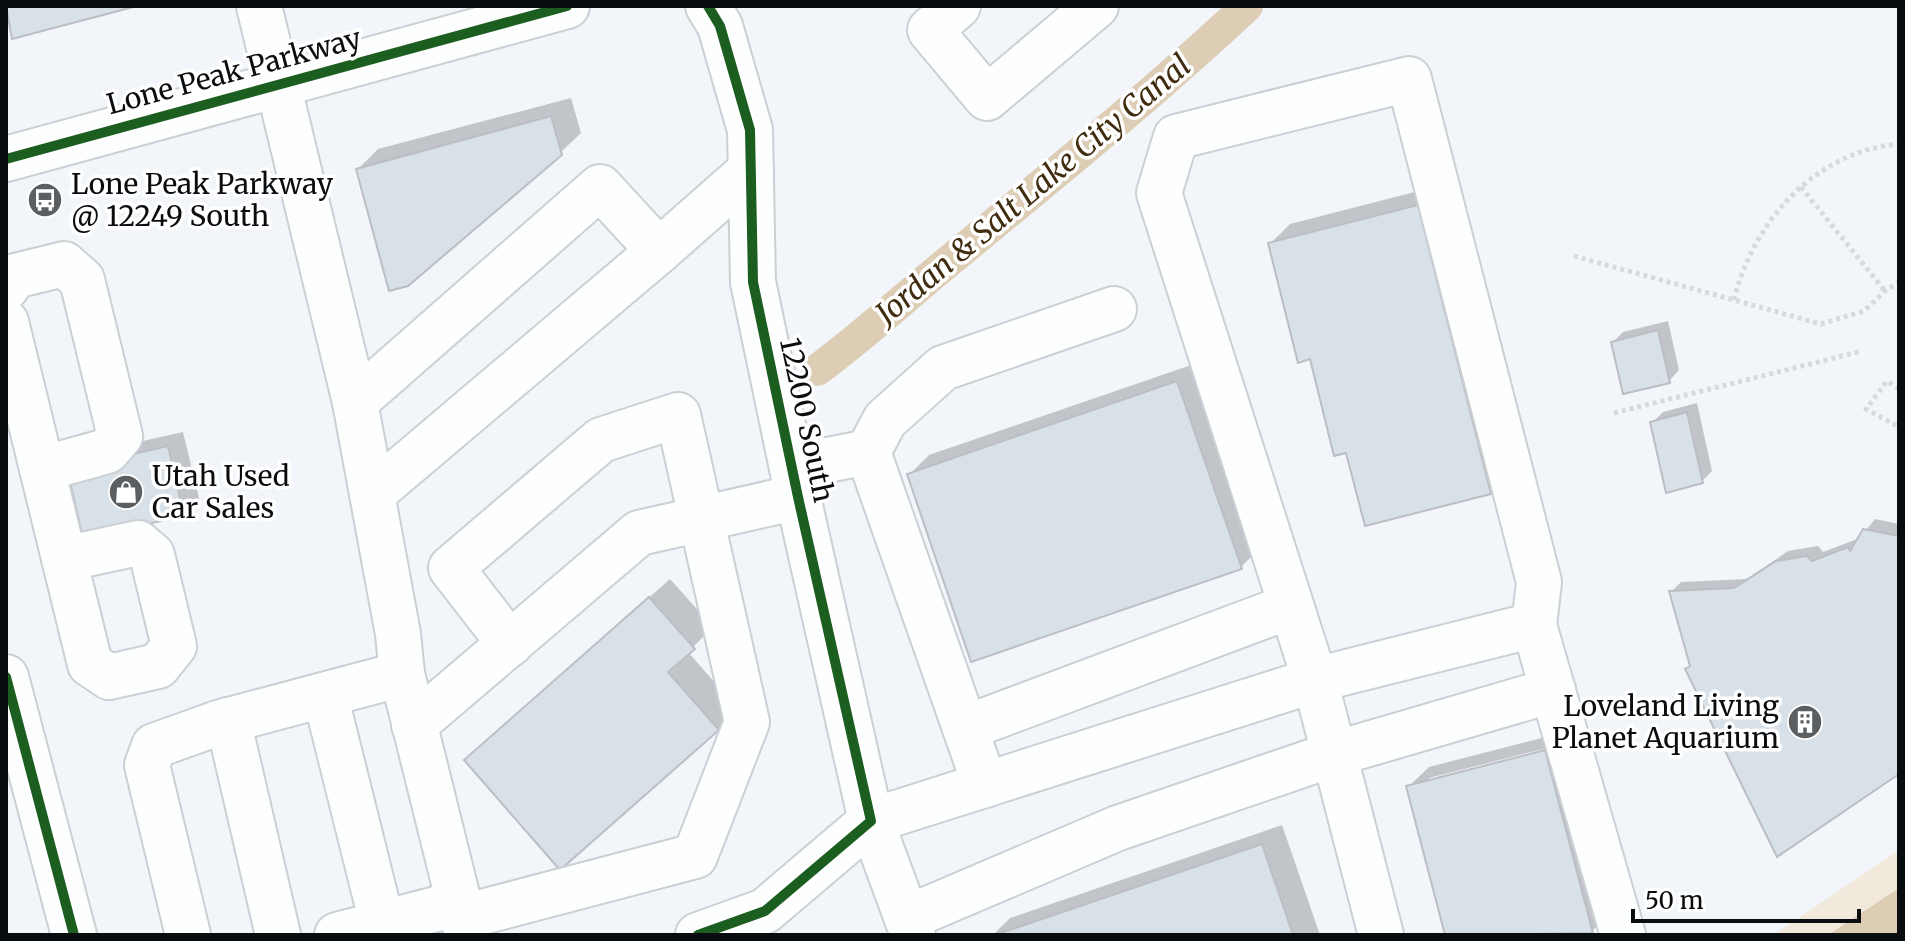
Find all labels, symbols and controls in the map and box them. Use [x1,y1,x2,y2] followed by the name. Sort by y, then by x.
[103,20,366,122] street label: Lone Peak Parkway
[865,46,1198,334] water label: Jordan & Salt Lake City Canal
[71,166,334,234] place label: Lone Peak Parkway @ 12249 South
[26,181,64,219] bus stop icon: Lone Peak Parkway @ 12249 South
[772,334,842,506] street label: 12200 South
[152,458,290,526] place label: Utah Used Car Sales
[107,473,145,511] shop icon: Utah Used Car Sales
[1552,688,1779,756] place label: Loveland Living Planet Aquarium
[1786,703,1824,741] building icon: Loveland Living Planet Aquarium
[1633,873,1859,923] scale bar
[1645,885,1704,916] text: 50 m

